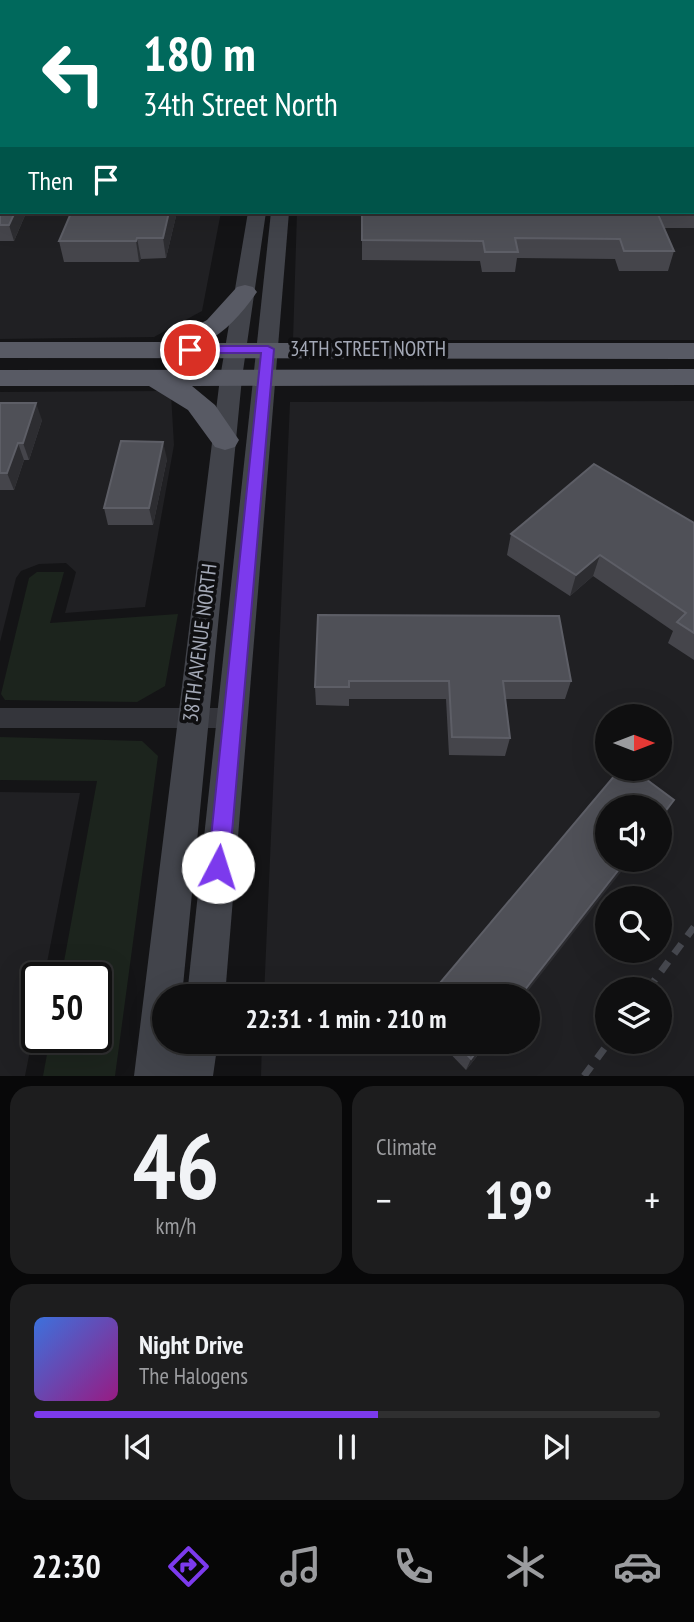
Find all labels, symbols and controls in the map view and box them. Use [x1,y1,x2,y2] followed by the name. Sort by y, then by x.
[143,21,256,85] text: 180 m
[28,28,119,119] icon: left
[143,83,338,125] text: 34th Street North
[87,161,125,199] icon: arrive
[28,164,73,197] text: Then
[160,320,220,380] pin
[171,331,209,369] icon: arrive
[290,335,446,362] street label: 34TH STREET NORTH
[176,562,223,724] street label: 38TH AVENUE NORTH
[595,704,672,780] north arrow
[595,704,672,1054] map controls
[595,795,672,872] button: sound
[181,830,255,904] position arrow
[595,886,672,963] button: search
[21,962,112,1053] speed limit sign: 50
[595,977,672,1054] button: layers
[246,1002,446,1035] text: 22:31 · 1 min · 210 m
[133,1106,220,1224] text: 46
[376,1132,437,1161] text: Climate
[484,1166,552,1233] text: 19°
[376,1175,392,1224] text: −
[644,1175,660,1224] text: +
[156,1211,196,1240] text: km/h
[139,1328,244,1361] text: Night Drive
[139,1361,248,1390] text: The Halogens
[119,1428,157,1466] icon: previous
[328,1428,366,1466] icon: pause
[537,1428,575,1466] icon: next
[164,1542,213,1591] icon: directions
[276,1542,325,1591] icon: music
[389,1542,438,1591] icon: phone
[501,1542,550,1591] icon: climate
[613,1542,662,1591] icon: car
[32,1545,101,1587] text: 22:30

